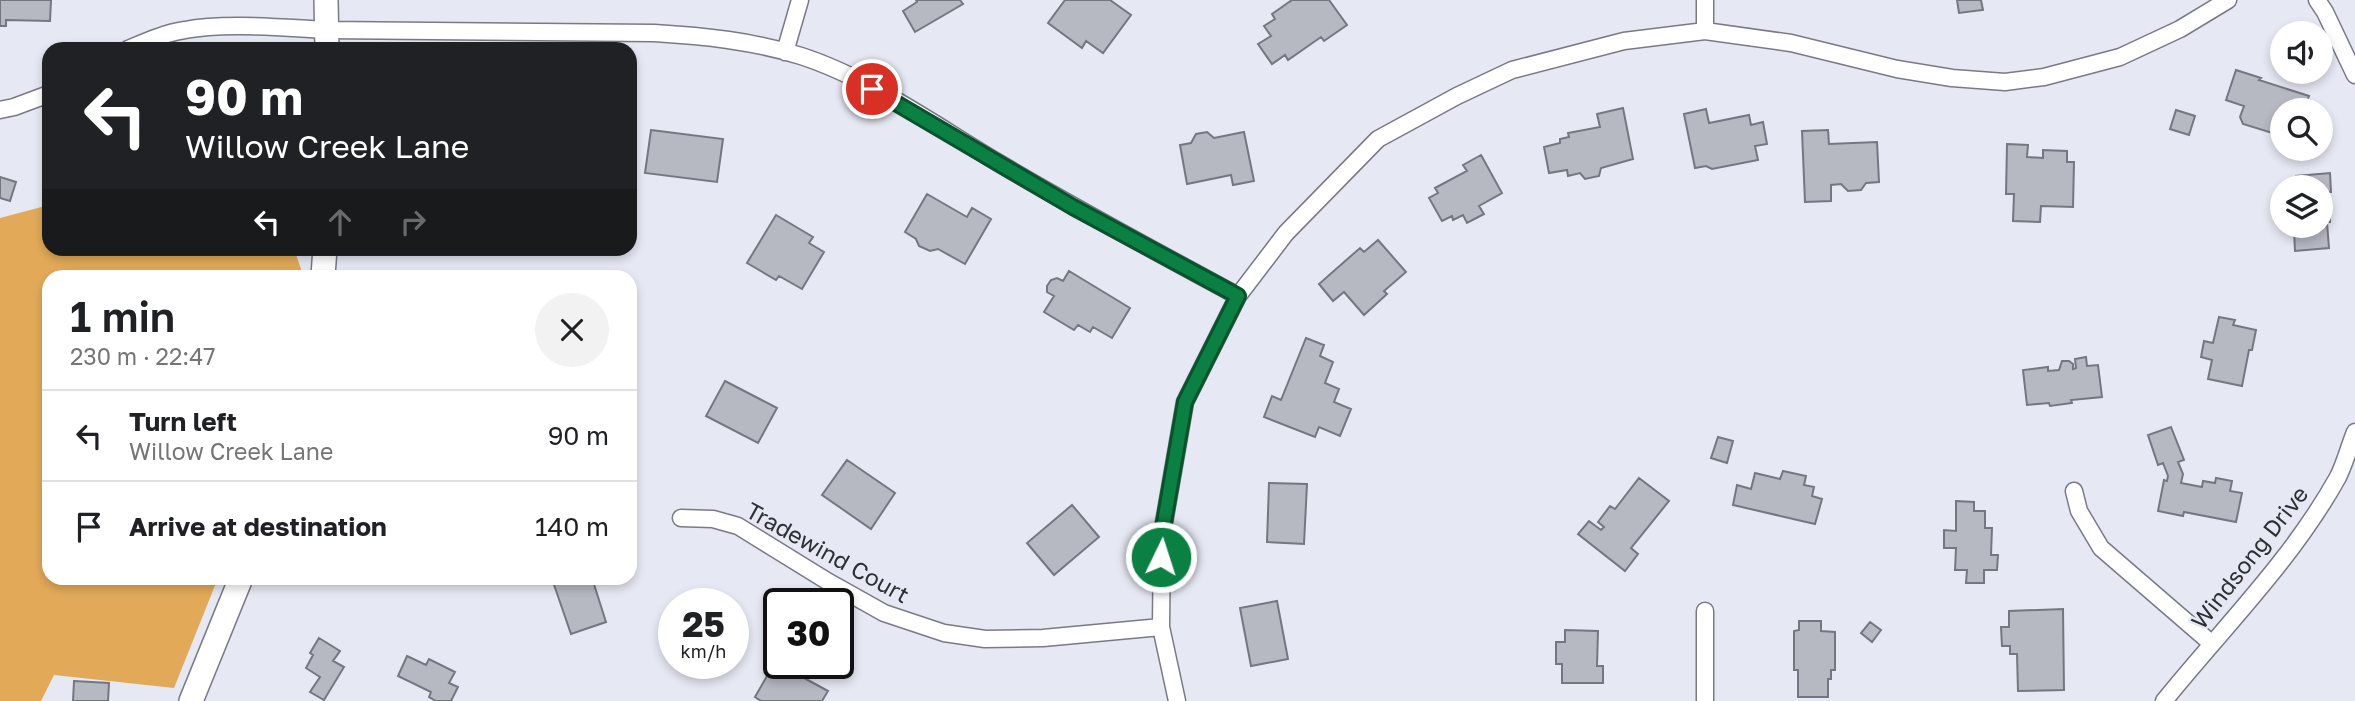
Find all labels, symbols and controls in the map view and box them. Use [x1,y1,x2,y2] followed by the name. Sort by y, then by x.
[2270,21,2333,238] map controls
[2270,21,2333,84] button: sound
[842,59,902,119] pin
[185,67,303,126] text: 90 m
[70,70,161,161] icon: left
[853,70,891,108] icon: arrive
[2270,98,2333,161] button: search
[185,127,469,165] text: Willow Creek Lane
[2270,175,2333,238] button: layers
[248,203,286,241] icon: left
[321,203,359,241] icon: ahead
[394,203,432,241] icon: right
[70,291,175,341] text: 1 min
[535,293,609,367] button: close
[70,342,215,370] text: 230 m · 22:47
[129,406,237,437] text: Turn left
[70,417,108,455] icon: left
[548,420,609,451] text: 90 m
[129,437,333,465] text: Willow Creek Lane
[2185,480,2313,634] street label: Windsong Drive
[742,496,914,608] street label: Tradewind Court
[70,508,108,546] icon: arrive
[129,511,387,542] text: Arrive at destination
[535,511,609,542] text: 140 m
[1124,520,1198,594] position arrow
[763,588,854,679] speed limit sign: 30
[682,603,725,645] text: 25
[681,640,726,662] text: km/h

